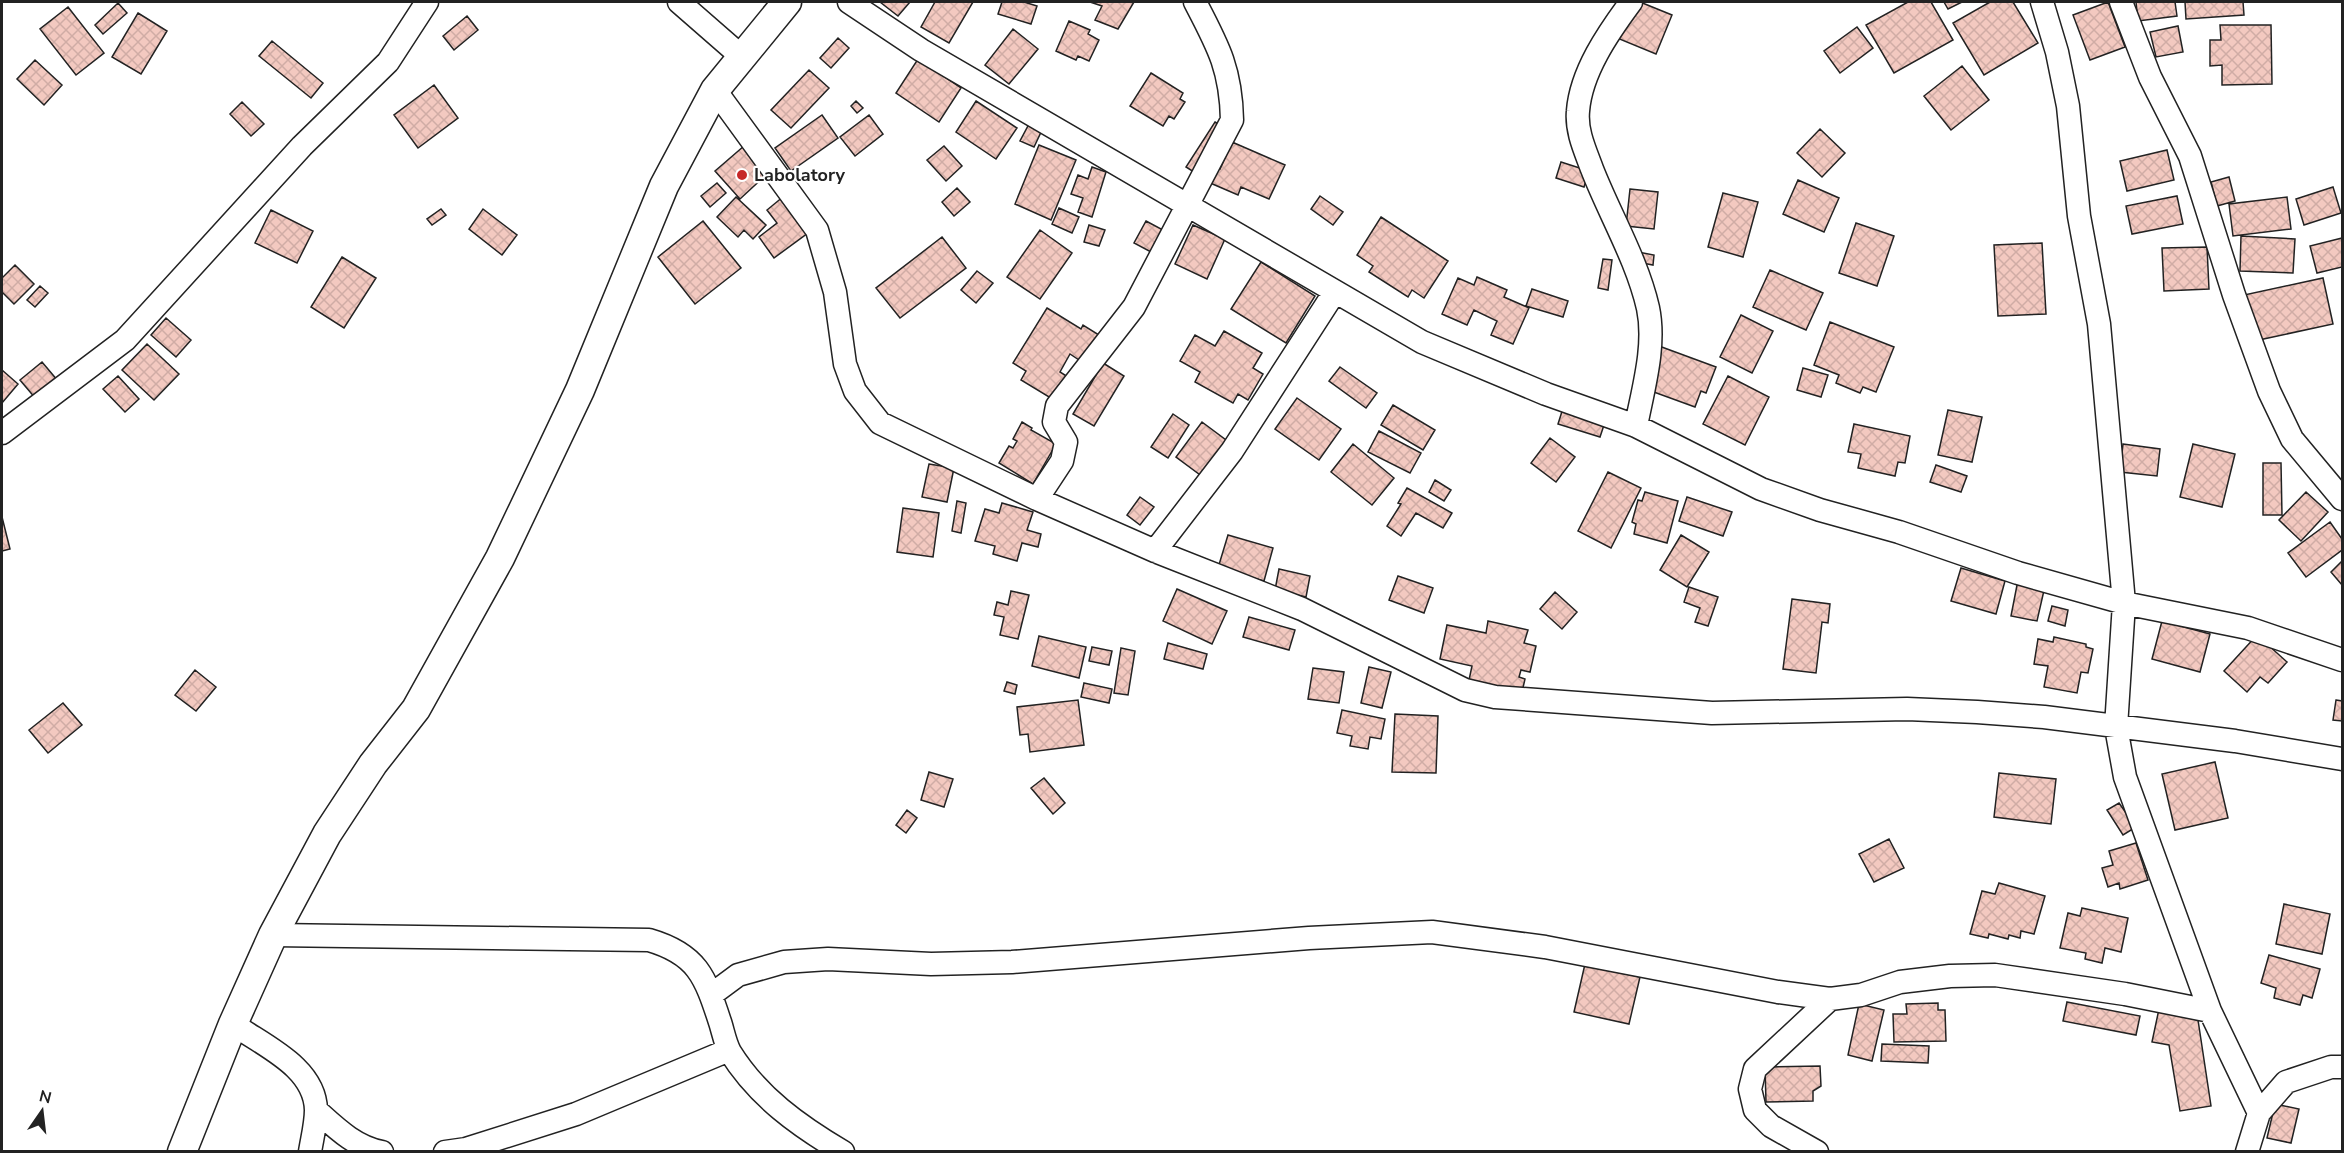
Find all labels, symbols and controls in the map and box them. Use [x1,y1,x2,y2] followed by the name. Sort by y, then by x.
[754,163,846,187] place label: Labolatory
[735,168,749,182] marker: Labolatory
[12,1081,72,1141] north arrow
[37,1085,54,1110] text: N

